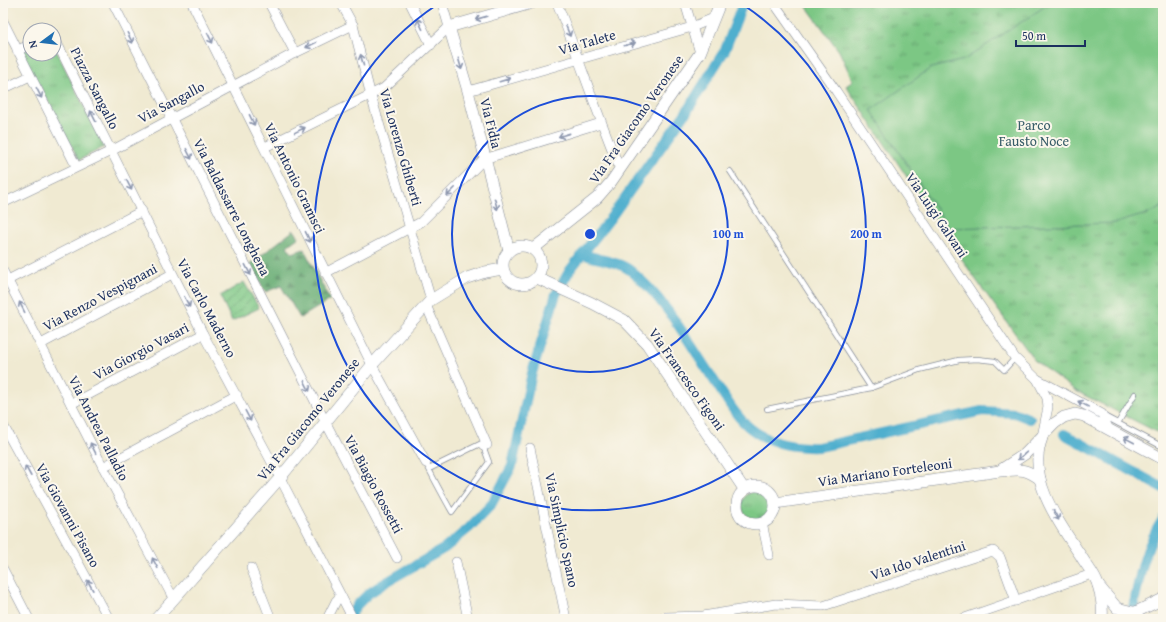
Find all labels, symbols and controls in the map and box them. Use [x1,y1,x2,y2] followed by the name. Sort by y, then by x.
[475,15,488,22] one-way arrow
[416,19,423,31] one-way arrow
[22,22,62,62] north arrow
[1016,22,1085,48] scale bar
[556,24,618,60] street label: Via Talete
[565,24,572,36] one-way arrow
[1022,27,1046,44] text: 50 m
[207,31,214,43] one-way arrow
[127,32,135,44] one-way arrow
[23,38,41,50] text: N
[624,40,637,47] one-way arrow
[306,42,318,49] one-way arrow
[66,43,124,133] street label: Piazza Sangallo
[584,50,688,187] street label: Via Fra Giacomo Veronese
[358,54,365,67] one-way arrow
[457,58,464,71] one-way arrow
[134,76,208,128] street label: Via Sangallo
[499,76,512,83] one-way arrow
[375,86,427,208] street label: Via Lorenzo Ghiberti
[36,87,43,99] one-way arrow
[475,96,507,151] street label: Via Fidia
[89,110,96,122] one-way arrow
[248,114,256,126] one-way arrow
[999,115,1070,151] park label: Parco Fausto Noce
[260,119,331,237] street label: Via Antonio Gramsci
[294,126,306,133] one-way arrow
[557,132,570,139] one-way arrow
[189,135,276,279] street label: Via Baldassarre Longhena
[186,148,193,160] one-way arrow
[901,168,973,262] street label: Via Luigi Galvani
[125,179,133,191] one-way arrow
[446,187,456,197] one-way arrow
[493,197,501,210] one-way arrow
[712,225,745,242] text: 100 m
[850,225,883,242] text: 200 m
[583,227,597,241] centre of rings
[305,231,312,243] one-way arrow
[172,255,242,361] street label: Via Carlo Maderno
[39,258,161,336] street label: Via Renzo Vespignani
[245,263,252,275] one-way arrow
[183,295,191,307] one-way arrow
[18,302,25,314] one-way arrow
[90,317,192,385] street label: Via Giorgio Vasari
[644,324,730,434] street label: Via Francesco Figoni
[252,353,364,485] street label: Via Fra Giacomo Veronese
[64,372,134,484] street label: Via Andrea Palladio
[304,379,311,391] one-way arrow
[1077,400,1089,407] one-way arrow
[245,410,252,422] one-way arrow
[340,431,408,537] street label: Via Biagio Rossetti
[1123,436,1135,444] one-way arrow
[89,443,97,455] one-way arrow
[1017,451,1027,460] one-way arrow
[817,453,954,491] street label: Via Mariano Forteleoni
[31,459,105,571] street label: Via Giovanni Pisano
[23,465,31,477] one-way arrow
[540,471,584,589] street label: Via Simplicio Spano
[1053,509,1060,521] one-way arrow
[868,535,968,585] street label: Via Ido Valentini
[150,557,158,569] one-way arrow
[86,579,94,591] one-way arrow

